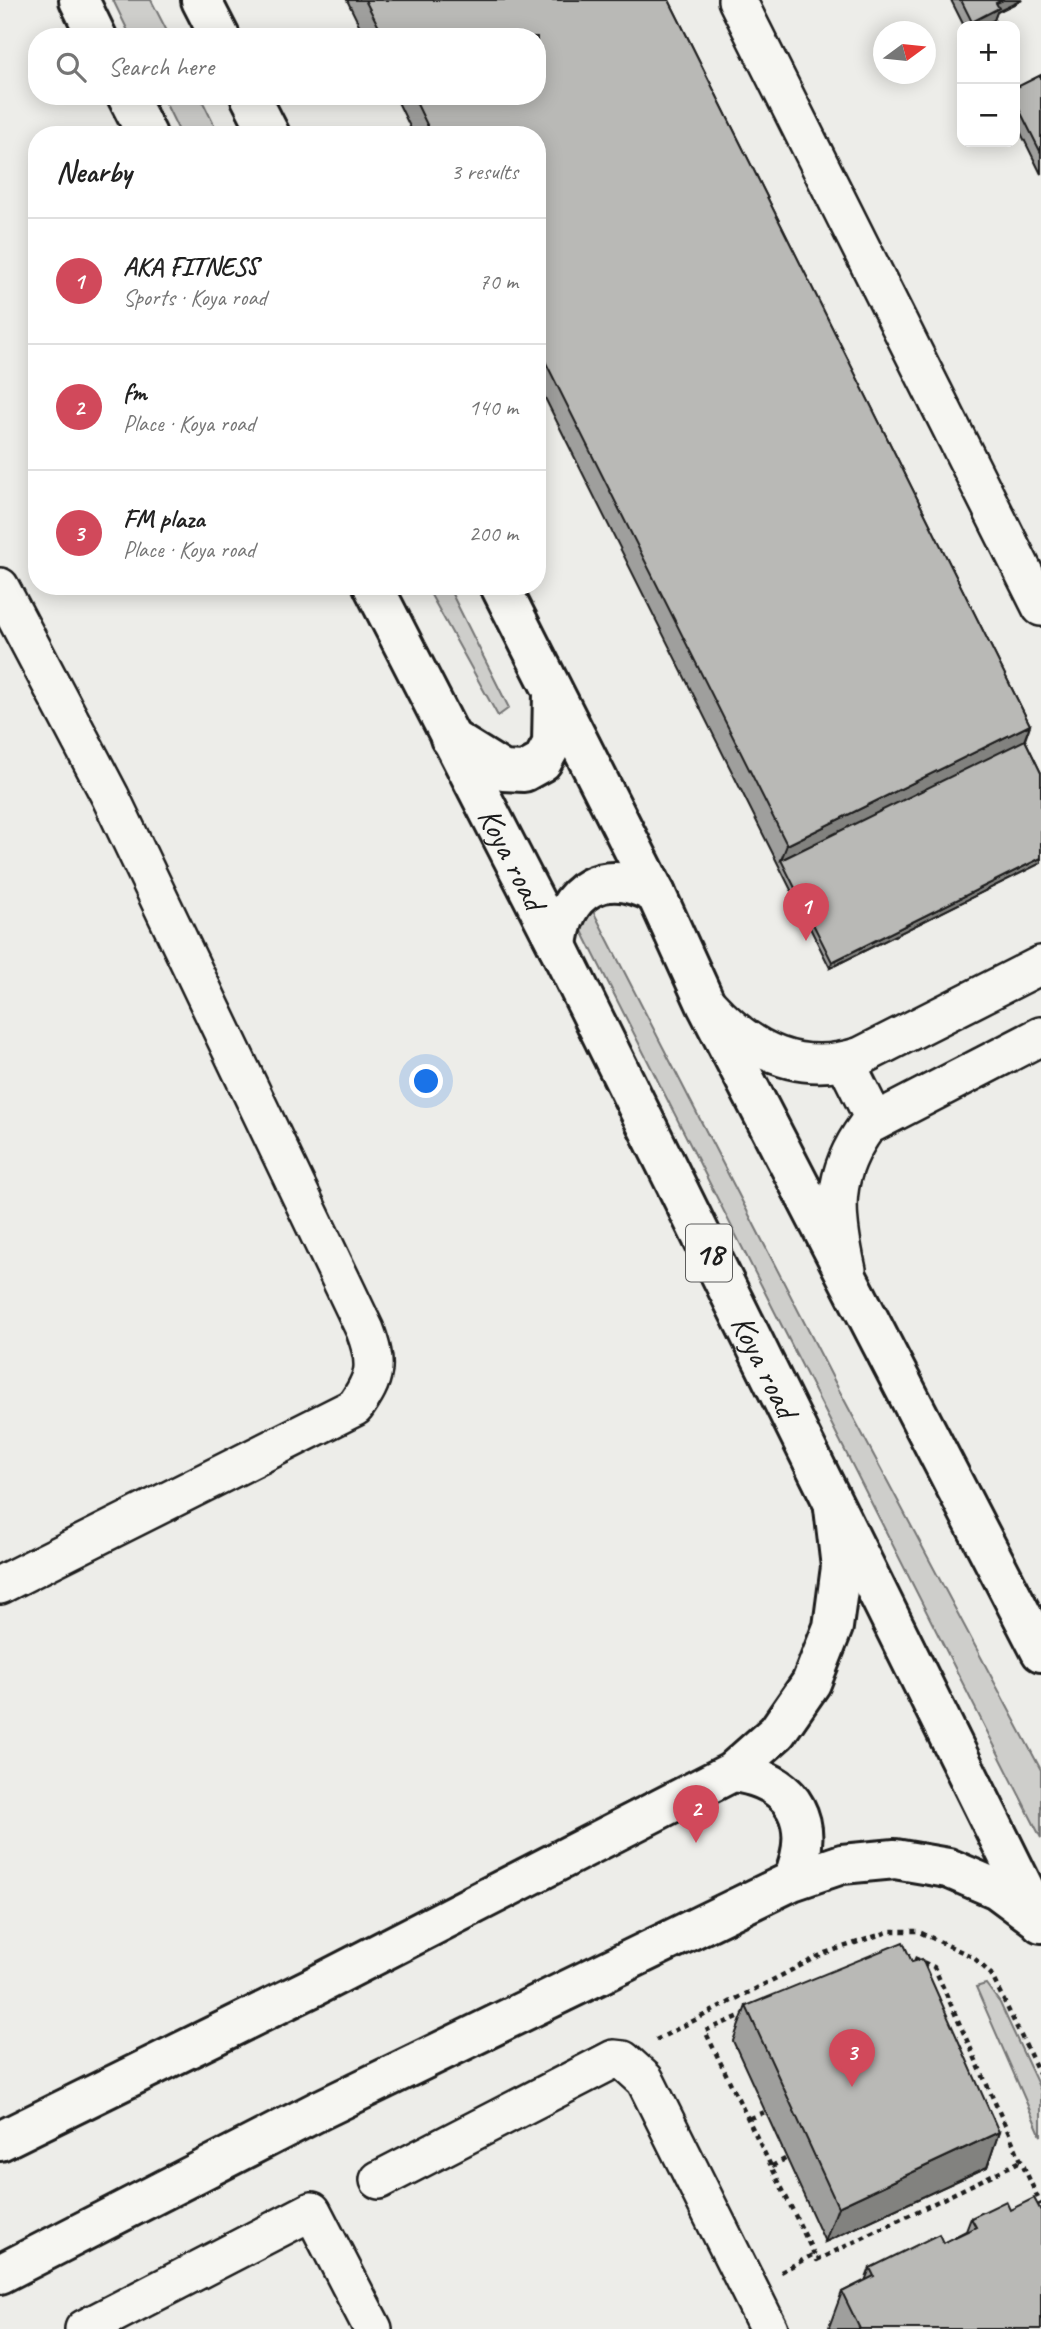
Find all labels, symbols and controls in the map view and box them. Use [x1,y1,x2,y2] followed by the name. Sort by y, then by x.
[873,21,936,84] north arrow
[957,21,1020,147] map controls
[957,21,1020,84] button: +
[28,28,546,105] search box
[52,48,90,86] icon: search
[108,50,214,83] text: Search here
[957,84,1020,147] button: −
[56,153,132,191] text: Nearby
[451,157,518,186] text: 3 results
[123,250,258,283] text: AKA FITNESS
[74,267,84,296] text: 1
[479,267,518,296] text: 70 m
[123,283,266,312] text: Sports · Koya road
[123,376,147,409] text: fm
[74,393,84,422] text: 2
[469,393,518,422] text: 140 m
[123,409,255,438] text: Place · Koya road
[123,502,205,535] text: FM plaza
[74,519,84,548] text: 3
[469,519,518,548] text: 200 m
[123,535,255,564] text: Place · Koya road
[468,800,558,921] street label: Koya road
[783,883,829,941] pin: 1
[409,1064,443,1098] your location
[686,1224,732,1282] road number: 18
[722,1308,810,1429] street label: Koya road
[673,1785,719,1843] pin: 2
[829,2029,875,2087] pin: 3

